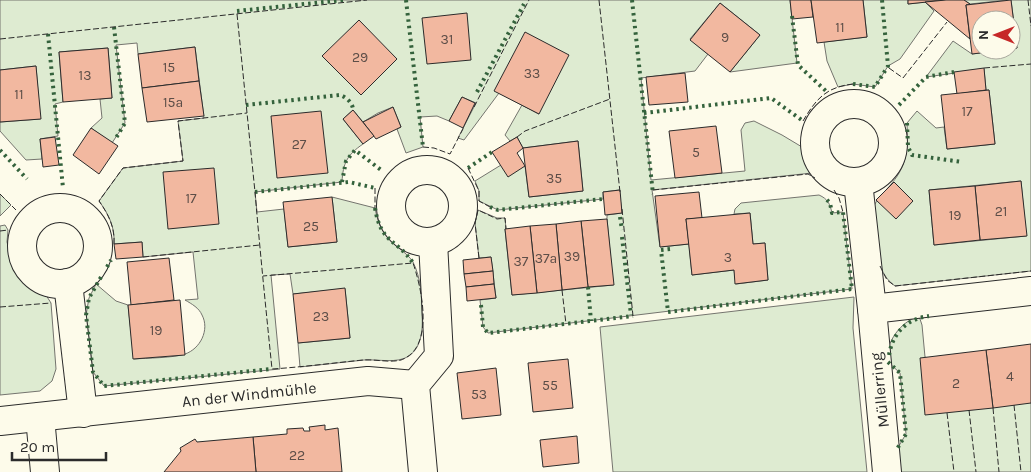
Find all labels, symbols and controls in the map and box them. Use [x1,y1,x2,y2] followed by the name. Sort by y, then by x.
[971,10,1021,60] north arrow
[835,19,845,36] house number: 11
[721,29,729,46] house number: 9
[975,30,992,40] text: N
[441,31,453,48] house number: 31
[352,49,368,66] house number: 29
[163,59,175,76] house number: 15
[524,65,540,82] house number: 33
[79,67,91,84] house number: 13
[14,86,24,103] house number: 11
[163,94,183,111] house number: 15a
[961,103,973,120] house number: 17
[292,136,307,153] house number: 27
[692,144,700,161] house number: 5
[546,170,562,187] house number: 35
[185,190,197,207] house number: 17
[995,203,1007,220] house number: 21
[949,207,961,224] house number: 19
[303,218,319,235] house number: 25
[564,248,580,265] house number: 39
[724,249,732,266] house number: 3
[535,250,557,267] house number: 37a
[514,253,529,270] house number: 37
[313,308,329,325] house number: 23
[150,322,162,339] house number: 19
[866,351,893,428] street label: Müllerring
[1006,368,1014,385] house number: 4
[952,375,960,392] house number: 2
[542,377,558,394] house number: 55
[181,378,317,411] street label: An der Windmühle
[471,386,487,403] house number: 53
[12,430,106,462] scale bar
[20,438,55,456] text: 20 m
[289,447,305,464] house number: 22

